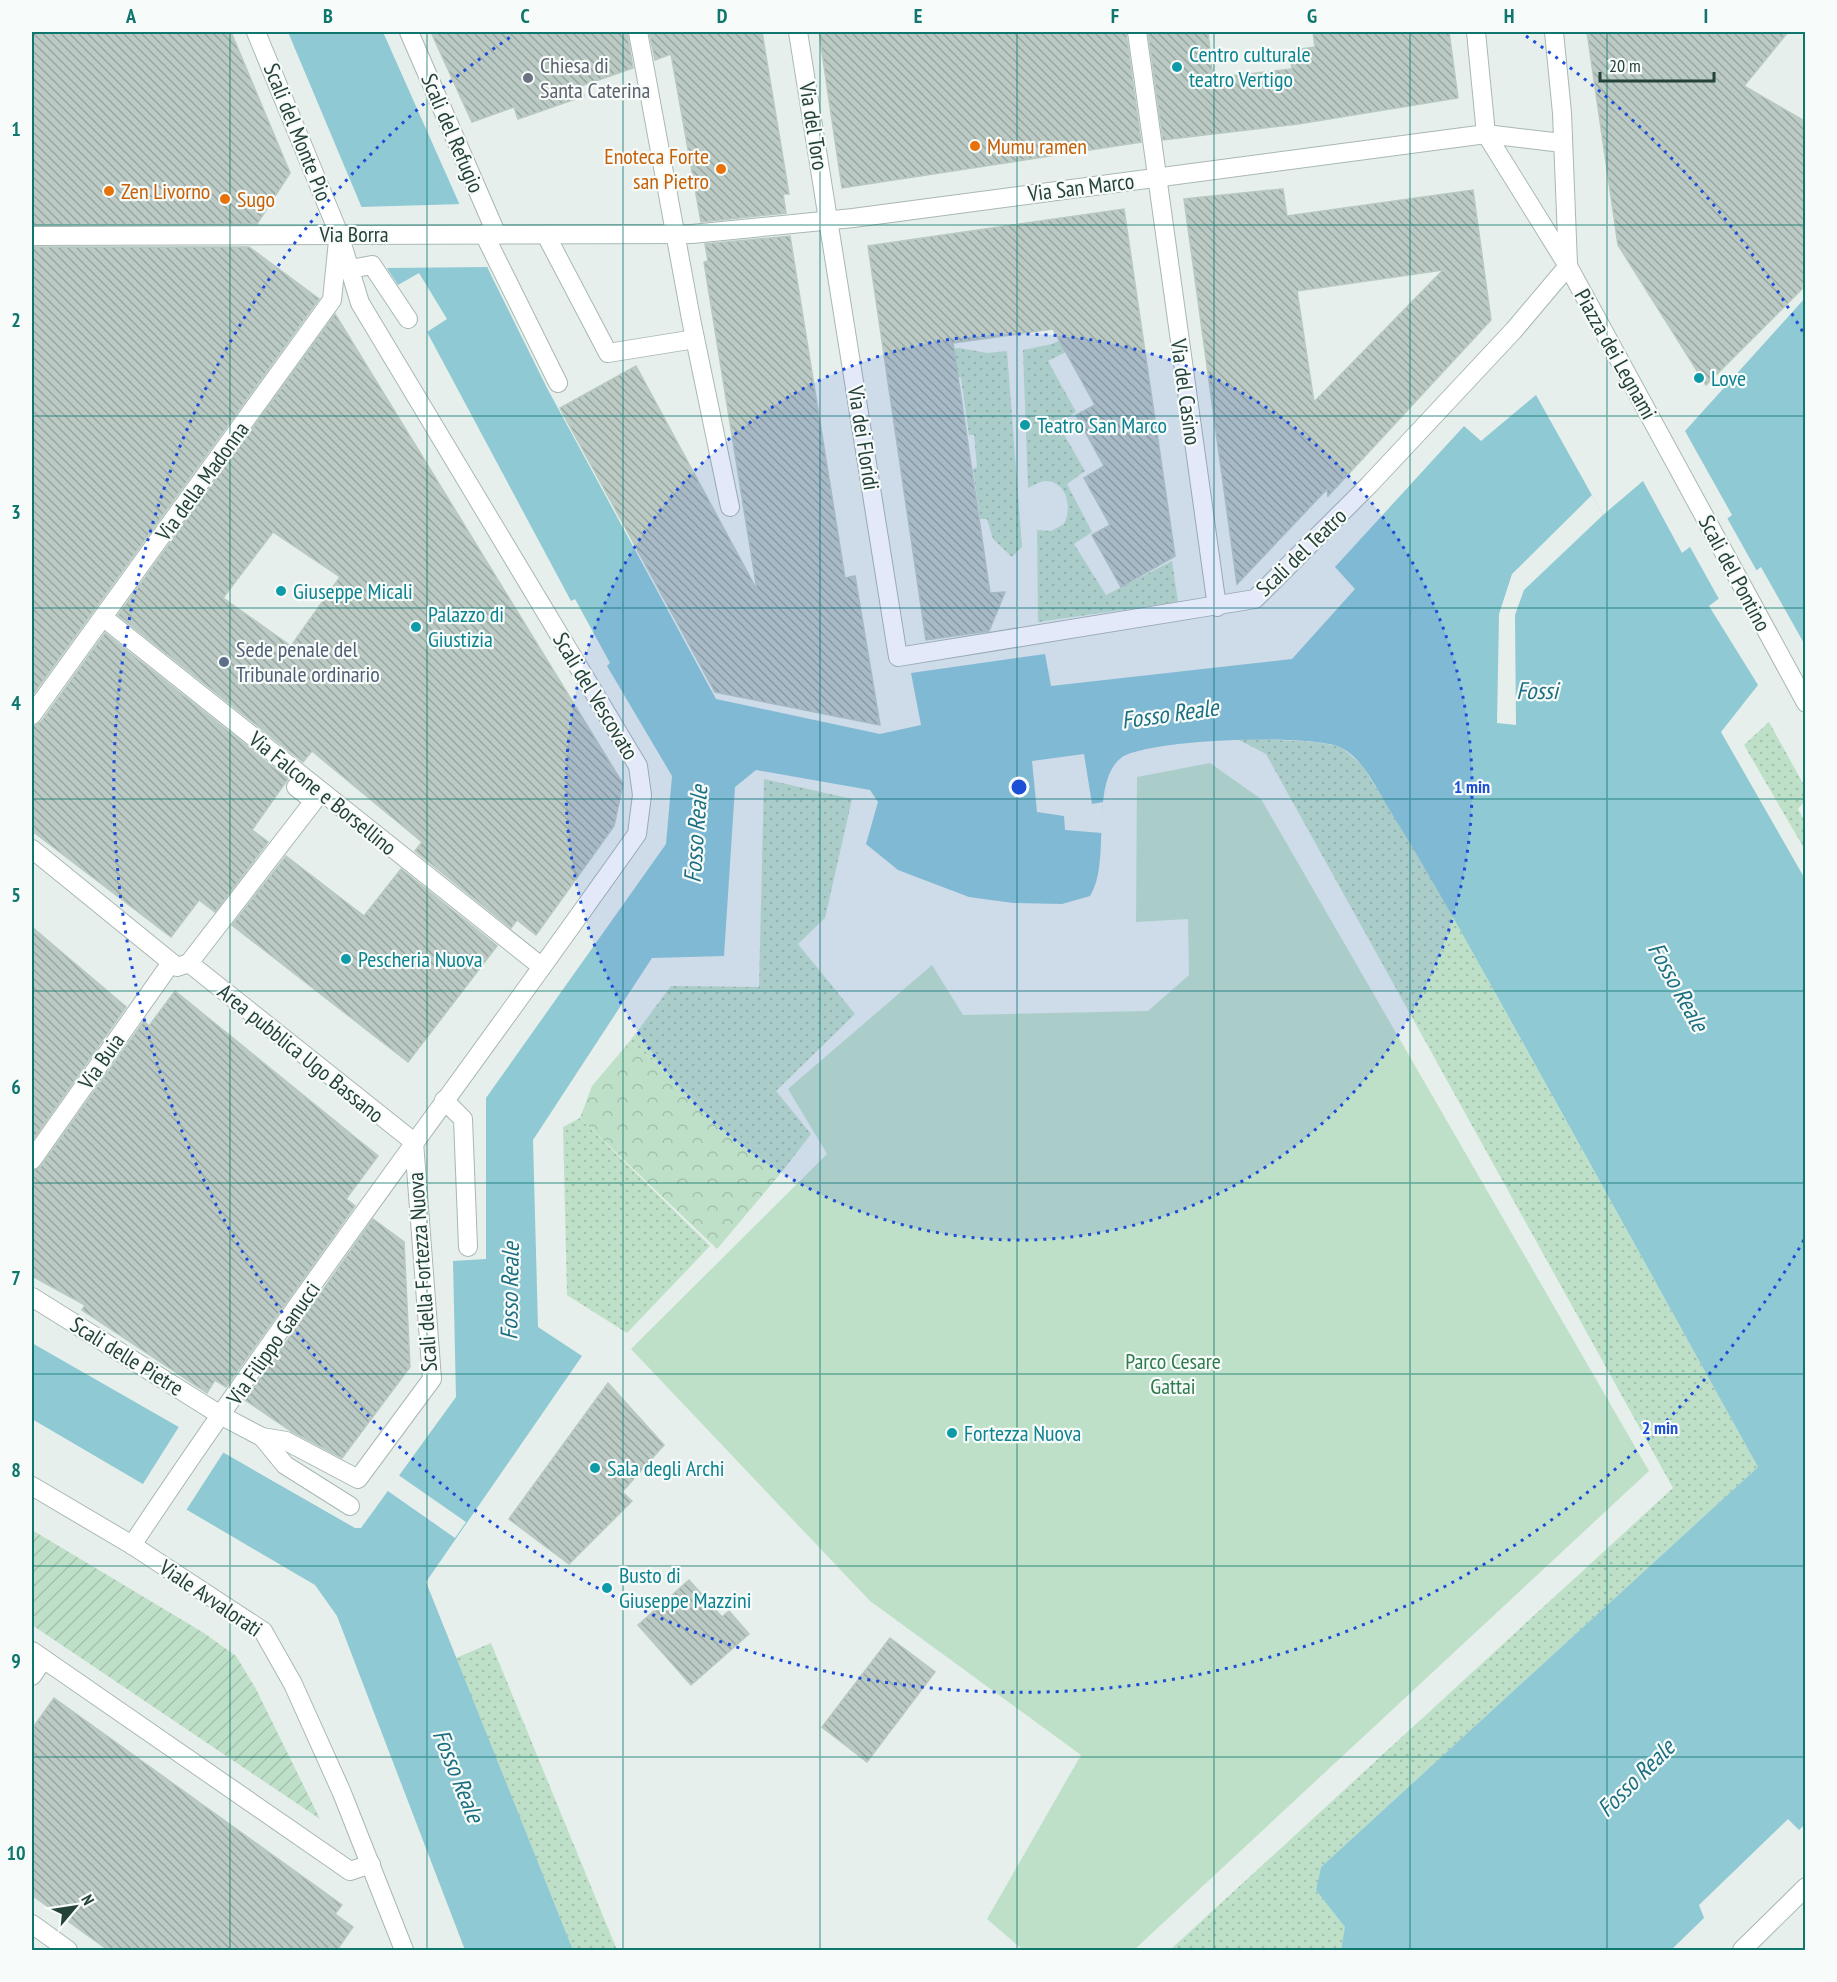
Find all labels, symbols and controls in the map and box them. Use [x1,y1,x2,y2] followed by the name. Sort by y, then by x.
[125,3,137,29] text: A
[323,3,333,29] text: B
[520,3,530,29] text: C
[717,3,728,29] text: D
[914,3,922,29] text: E
[1111,3,1119,29] text: F
[1307,3,1317,29] text: G
[1504,3,1514,29] text: H
[1704,3,1708,29] text: I
[1189,40,1311,93] place label: Centro culturale teatro Vertigo
[1600,45,1714,83] scale bar
[540,51,650,104] place label: Chiesa di Santa Caterina
[1609,54,1641,77] text: 20 m
[258,59,338,205] street label: Scali del Monte Pio
[1170,60,1184,74] marker: Centro culturale teatro Vertigo
[415,69,491,197] street label: Scali del Refugio
[521,71,535,85] marker: Chiesa di Santa Caterina
[793,79,835,172] street label: Via del Toro
[11,116,21,142] text: 1
[987,132,1087,160] place label: Mumu ramen
[968,139,982,153] marker: Mumu ramen
[604,142,709,195] place label: Enoteca Forte san Pietro
[714,162,728,176] marker: Enoteca Forte san Pietro
[1025,167,1136,208] street label: Via San Marco
[121,177,210,205] place label: Zen Livorno
[102,184,116,198] marker: Zen Livorno
[237,185,275,213] place label: Sugo
[218,192,232,206] marker: Sugo
[318,220,389,248] street label: Via Borra
[1569,284,1663,424] street label: Piazza dei Legnami
[11,307,21,333] text: 2
[1165,336,1207,447] street label: Via del Casino
[1711,364,1746,392] place label: Love
[1692,371,1706,385] marker: Love
[842,383,886,492] street label: Via dei Floridi
[1037,411,1167,439] place label: Teatro San Marco
[149,416,255,547] street label: Via della Madonna
[1018,418,1032,432] marker: Teatro San Marco
[11,499,21,525] text: 3
[1250,502,1352,602] street label: Scali del Teatro
[1693,510,1777,636] street label: Scali del Pontino
[293,577,413,605] place label: Giuseppe Micali
[274,584,288,598] marker: Giuseppe Micali
[428,600,504,653] place label: Palazzo di Giustizia
[409,620,423,634] marker: Palazzo di Giustizia
[547,627,645,765] street label: Scali del Vescovato
[236,635,380,688] place label: Sede penale del Tribunale ordinario
[217,655,231,669] marker: Sede penale del Tribunale ordinario
[1516,675,1561,706] water label: Fossi
[11,690,21,716] text: 4
[1119,691,1222,736] water label: Fosso Reale
[243,724,403,861] street label: Via Falcone e Borsellino
[1454,775,1490,798] text: 1 min
[1009,777,1029,797] centre of rings
[677,782,715,884] water label: Fosso Reale
[11,882,21,908] text: 5
[1641,937,1717,1039] water label: Fosso Reale
[358,945,483,973] place label: Pescheria Nuova
[339,952,353,966] marker: Pescheria Nuova
[212,977,390,1129] street label: Area pubblica Ugo Bassano
[71,1028,130,1095] street label: Via Buia
[11,1074,21,1100] text: 6
[401,1171,443,1373] street label: Scali della Fortezza Nuova
[493,1240,526,1340] water label: Fosso Reale
[11,1265,21,1291] text: 7
[220,1276,326,1411] street label: Via Filippo Ganucci
[65,1310,189,1402] street label: Scali delle Pietre
[1125,1347,1221,1400] park label: Parco Cesare Gattai
[1642,1416,1678,1439] text: 2 min
[964,1419,1081,1447] place label: Fortezza Nuova
[945,1426,959,1440] marker: Fortezza Nuova
[607,1454,724,1482] place label: Sala degli Archi
[11,1457,21,1483] text: 8
[588,1461,602,1475] marker: Sala degli Archi
[153,1553,268,1643] street label: Viale Avvalorati
[619,1561,751,1614] place label: Busto di Giuseppe Mazzini
[600,1581,614,1595] marker: Busto di Giuseppe Mazzini
[11,1648,21,1674] text: 9
[426,1725,492,1829] water label: Fosso Reale
[1590,1731,1683,1823] water label: Fosso Reale
[6,1840,26,1866] text: 10
[45,1877,105,1937] north arrow
[77,1891,99,1908] text: N

